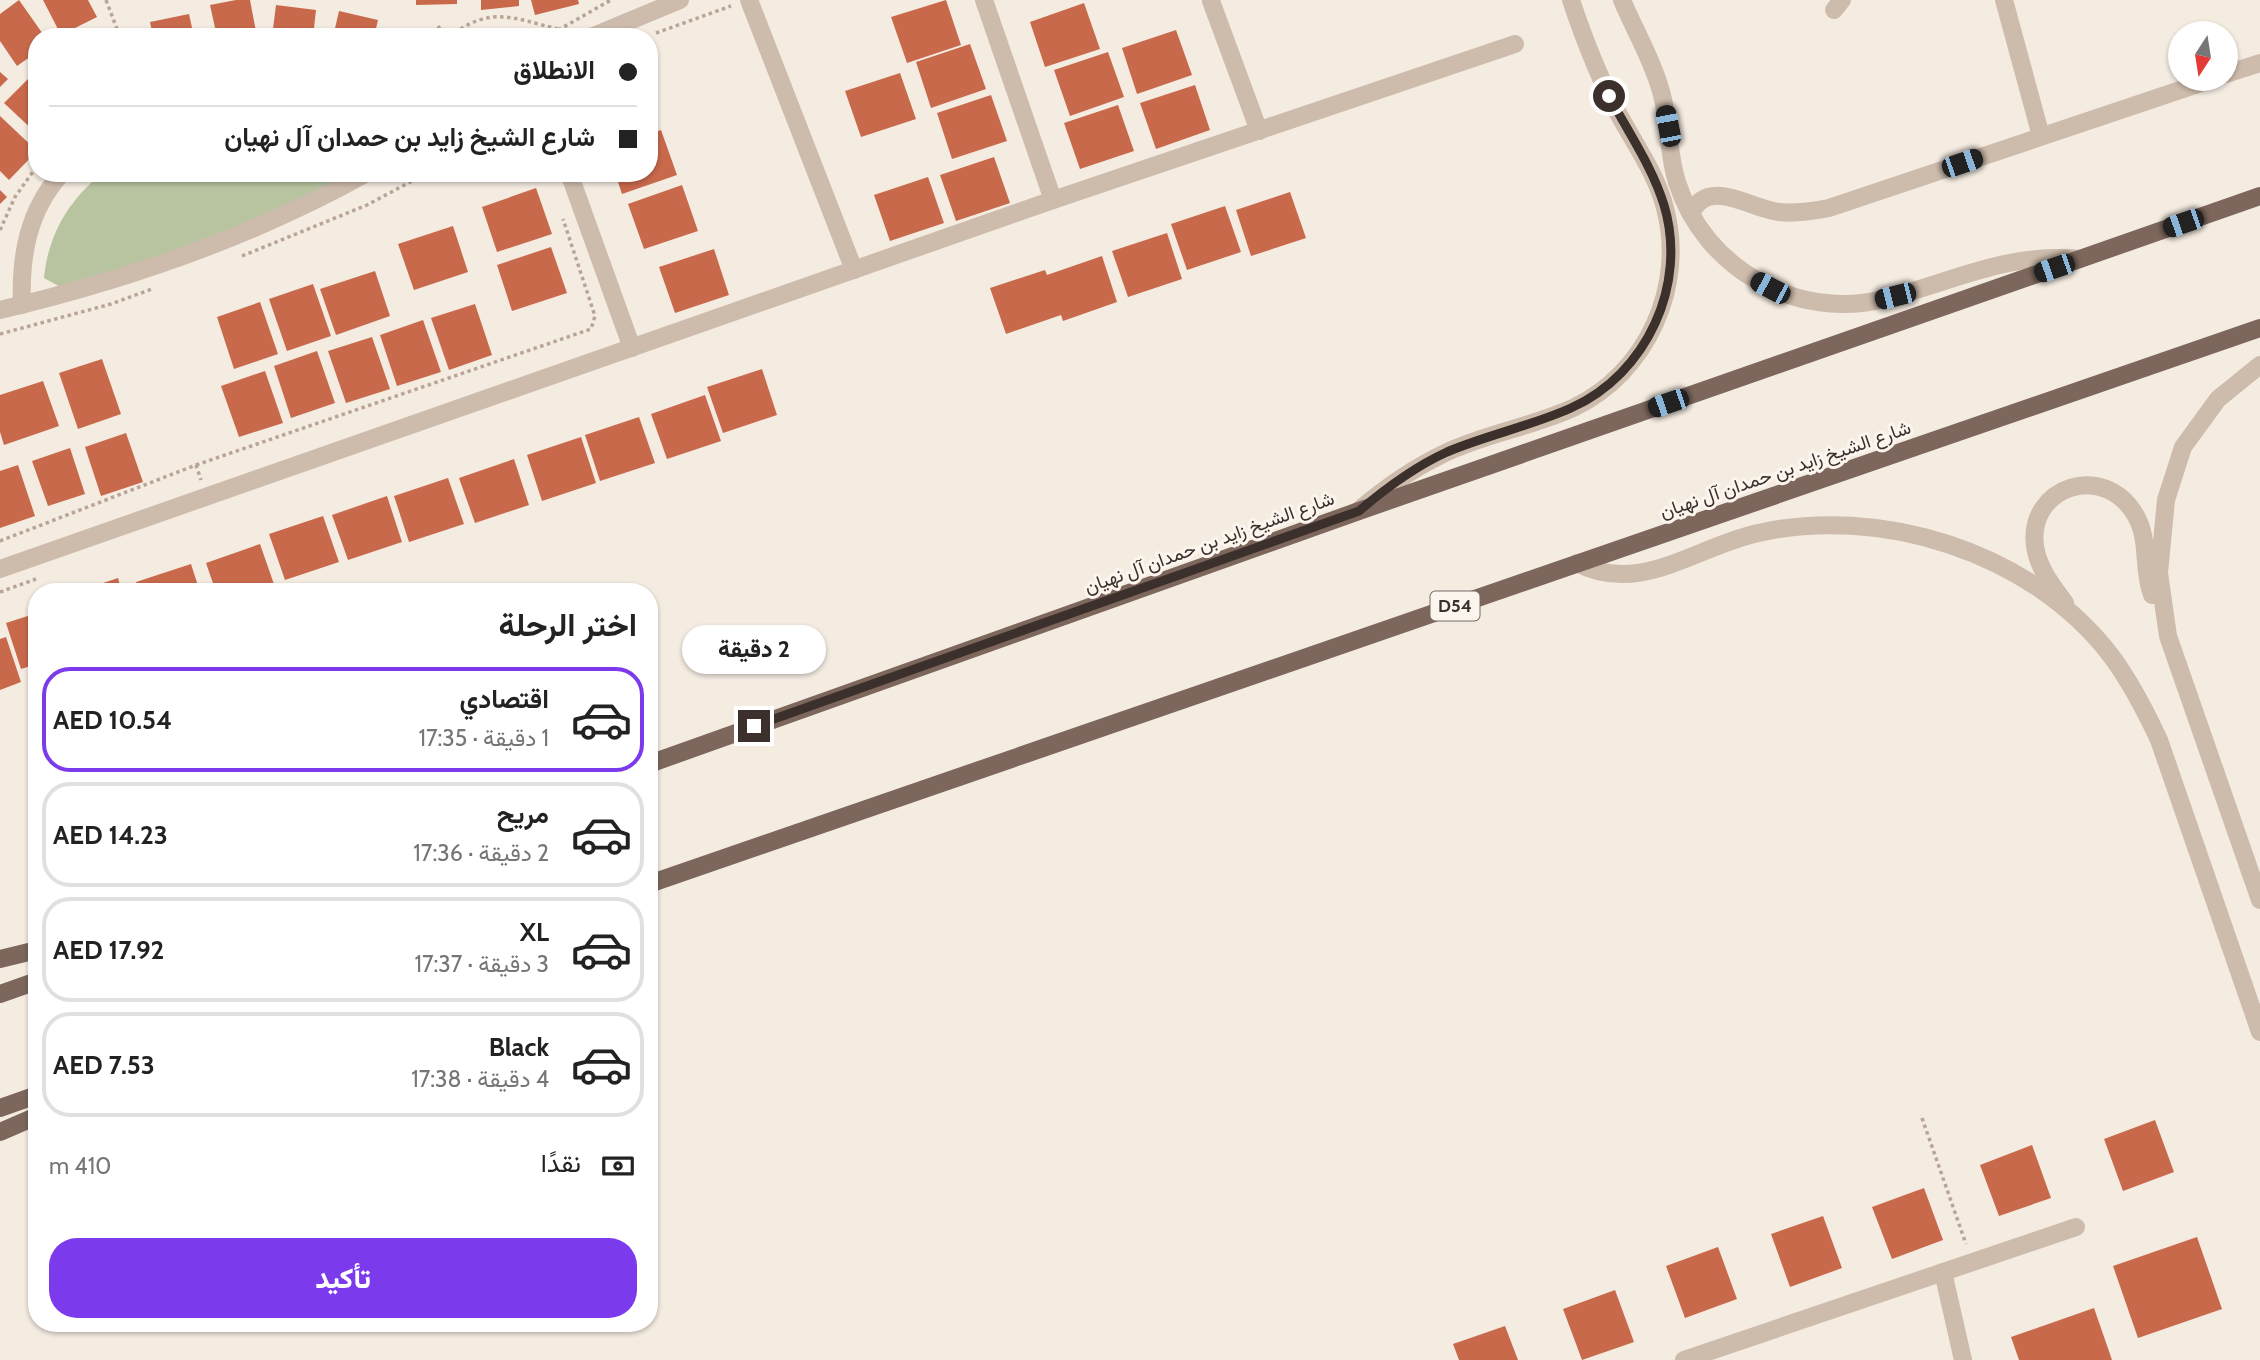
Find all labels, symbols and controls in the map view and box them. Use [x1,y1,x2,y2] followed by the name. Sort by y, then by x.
[2168,21,2238,91] north arrow
[2168,21,2238,91] map controls
[513,54,595,86] text: الانطلاق
[1593,80,1625,112] route start
[1654,103,1683,149] car
[224,121,595,153] text: شارع الشيخ زايد بن حمدان آل نهيان
[1939,146,1986,180] car
[2160,206,2207,240] car
[2031,251,2078,285] car
[1747,269,1794,307] car
[1873,281,1918,311] car
[1645,386,1692,420] car
[1657,416,1914,525] street label: شارع الشيخ زايد بن حمدان آل نهيان
[1081,486,1338,600] street label: شارع الشيخ زايد بن حمدان آل نهيان
[1430,592,1480,620] road number: D54
[499,605,637,644] text: اختر الرحلة
[682,624,826,674] callout: 2 دقيقة
[718,635,790,663] text: 2 دقيقة
[460,683,549,715] text: اقتصادي
[570,688,633,751] icon: car
[53,704,172,736] text: AED 10.54
[738,710,770,742] route end
[419,724,549,752] text: 1 دقيقة · 17:35
[497,798,549,830] text: مريح
[570,803,633,866] icon: car
[53,819,168,851] text: AED 14.23
[413,839,549,867] text: 2 دقيقة · 17:36
[520,916,549,948] text: XL
[570,918,633,981] icon: car
[53,934,164,966] text: AED 17.92
[414,950,549,978] text: 3 دقيقة · 17:37
[489,1031,549,1063] text: Black
[570,1033,633,1096] icon: car
[53,1049,155,1081] text: AED 7.53
[411,1065,549,1093] text: 4 دقيقة · 17:38
[541,1147,581,1179] text: نقدًا
[599,1147,637,1185] icon: cash
[49,1152,111,1180] text: 410 m
[49,1238,637,1318] button: تأكيد

